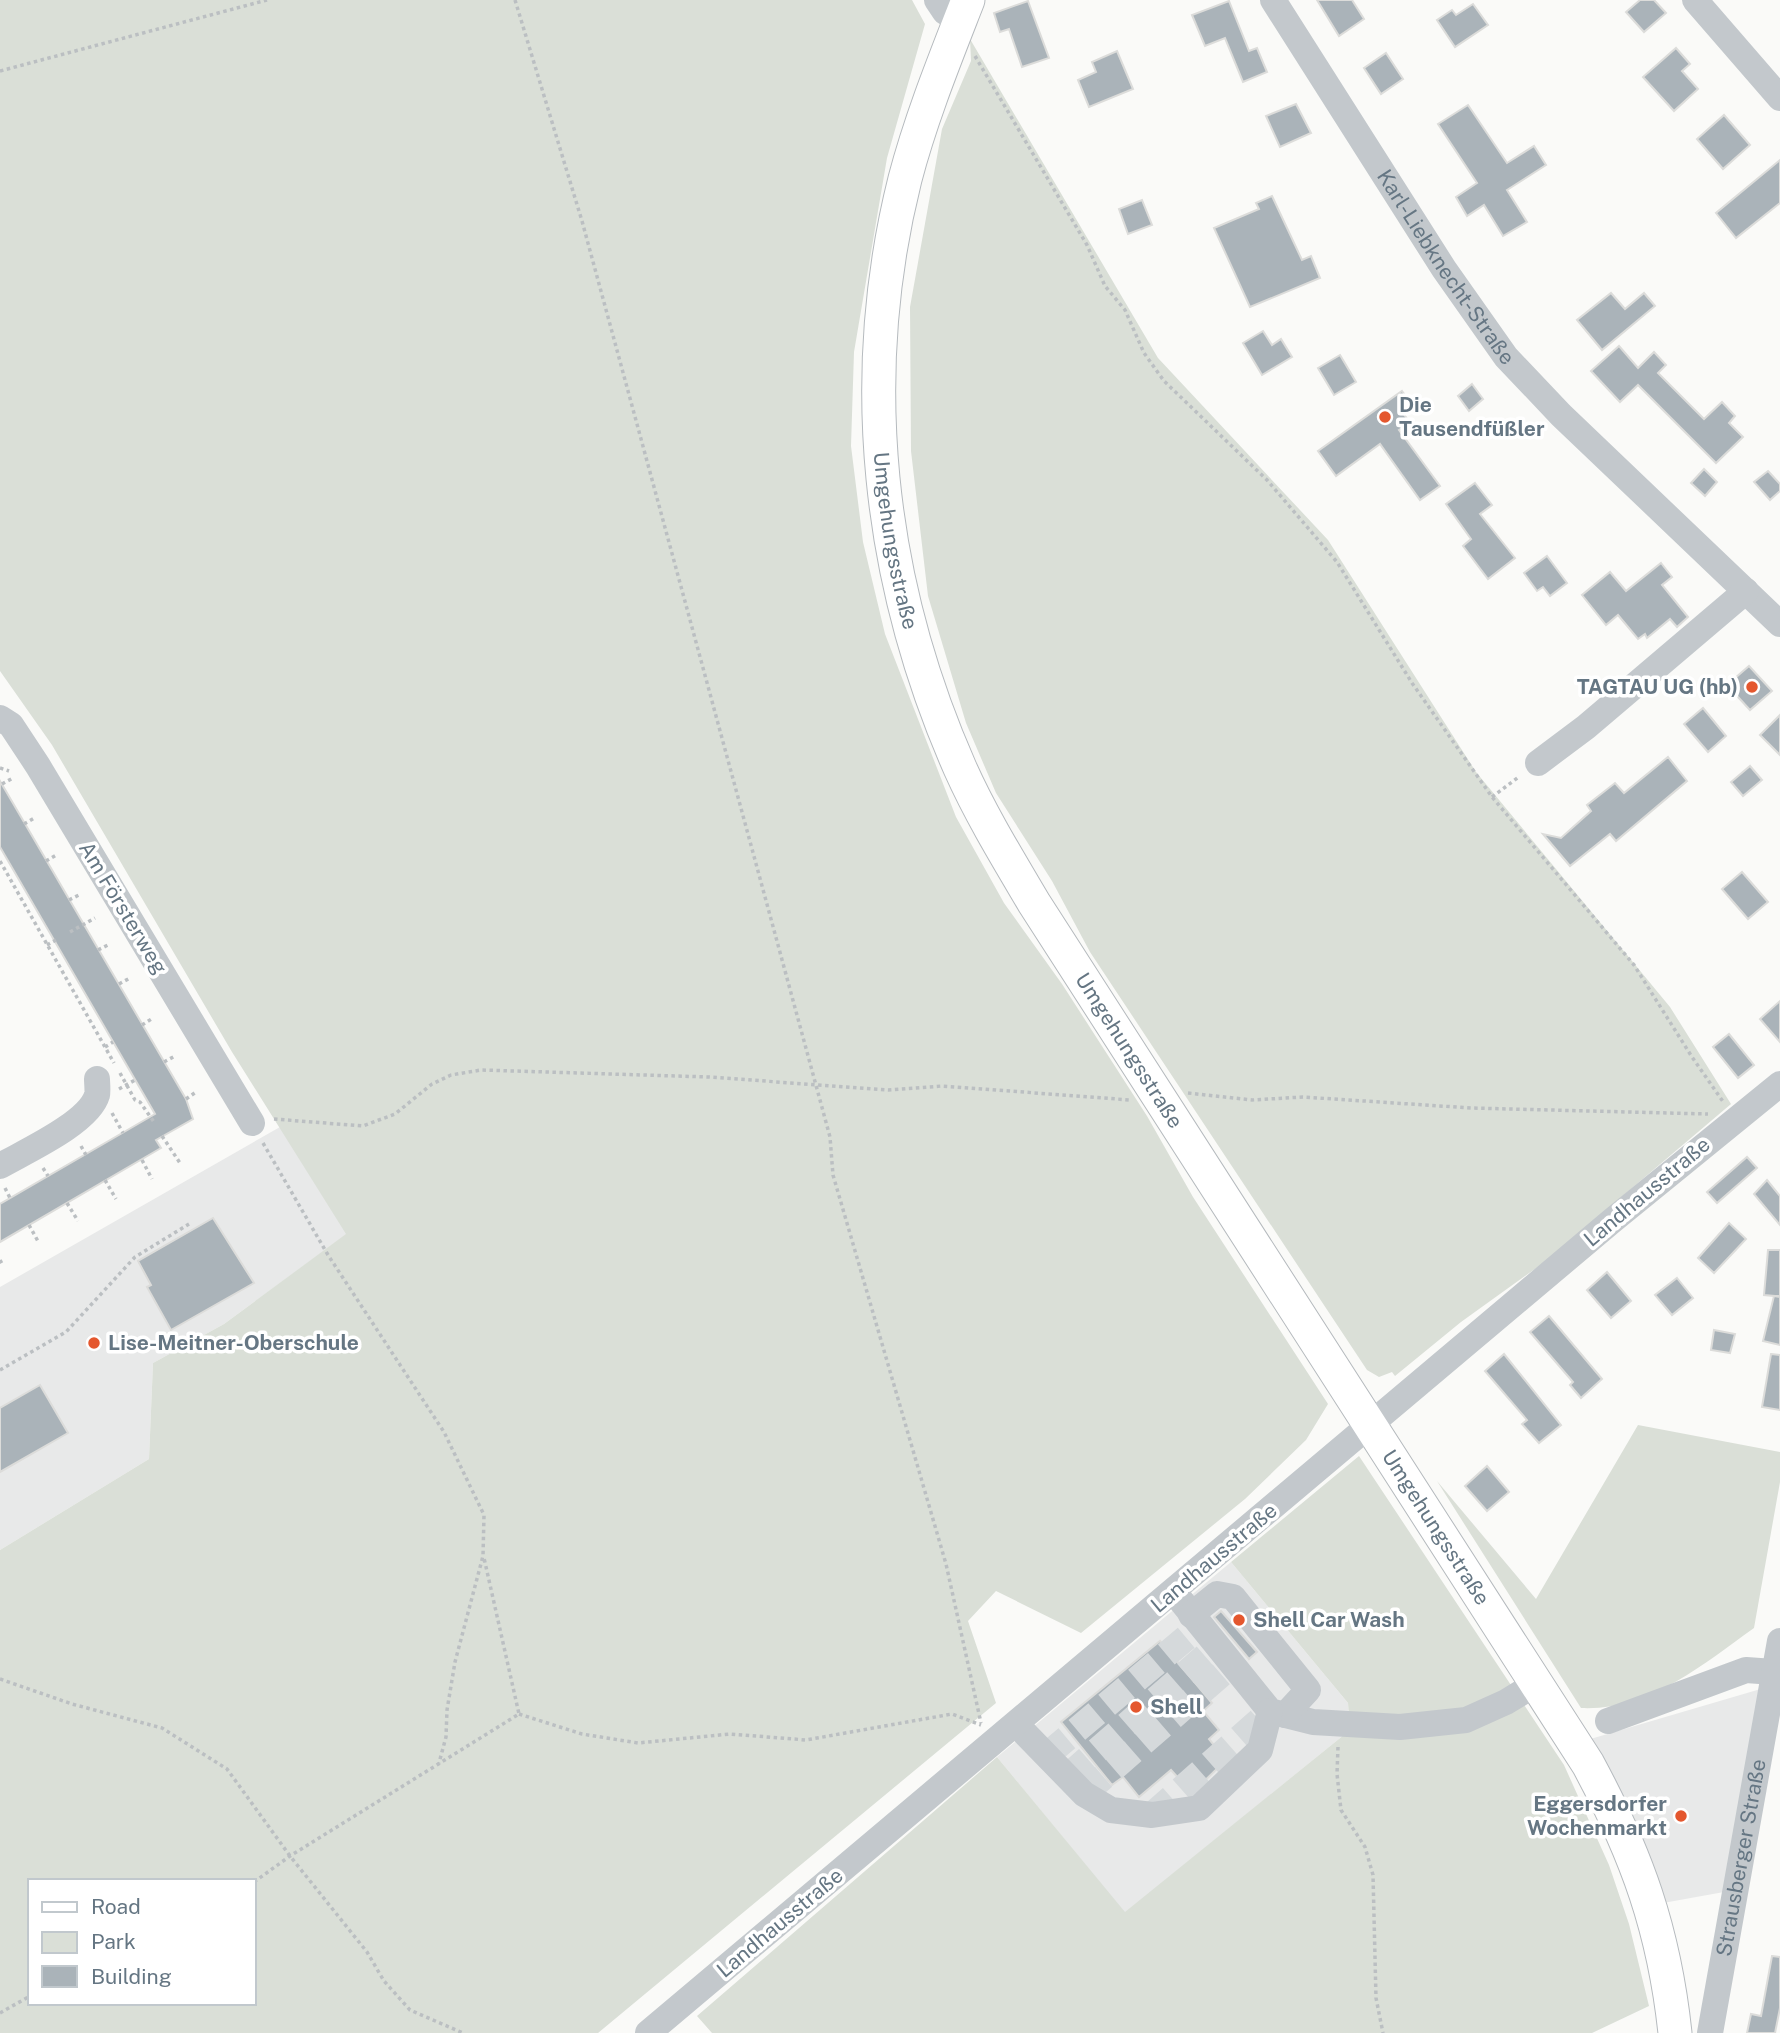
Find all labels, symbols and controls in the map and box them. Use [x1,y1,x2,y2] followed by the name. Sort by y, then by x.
[1372,165,1520,370] street label: Karl-Liebknecht-Straße
[1399,392,1545,441] place label: Die Tausendfüßler
[1377,409,1393,425] marker: Die Tausendfüßler
[869,451,923,632] street label: Umgehungsstraße
[1577,674,1738,699] place label: TAGTAU UG (hb)
[1744,679,1760,695] marker: TAGTAU UG (hb)
[74,837,173,979] street label: Am Försterweg
[1070,968,1189,1133] street label: Umgehungsstraße
[1579,1132,1715,1252] street label: Landhausstraße
[108,1330,359,1355] place label: Lise-Meitner-Oberschule
[86,1335,102,1351] marker: Lise-Meitner-Oberschule
[1377,1445,1495,1609] street label: Umgehungsstraße
[1146,1498,1282,1618] street label: Landhausstraße
[1253,1607,1405,1632] place label: Shell Car Wash
[1231,1612,1247,1628] marker: Shell Car Wash
[1150,1694,1203,1719] place label: Shell
[1128,1699,1144,1715] marker: Shell
[1711,1757,1771,1958] street label: Strausberger Straße
[1527,1791,1667,1840] place label: Eggersdorfer Wochenmarkt
[1673,1808,1689,1824] marker: Eggersdorfer Wochenmarkt
[712,1863,848,1983] street label: Landhausstraße
[28,1879,256,2005] legend
[91,1894,141,1919] text: Road
[91,1929,136,1954] text: Park
[91,1964,172,1989] text: Building

